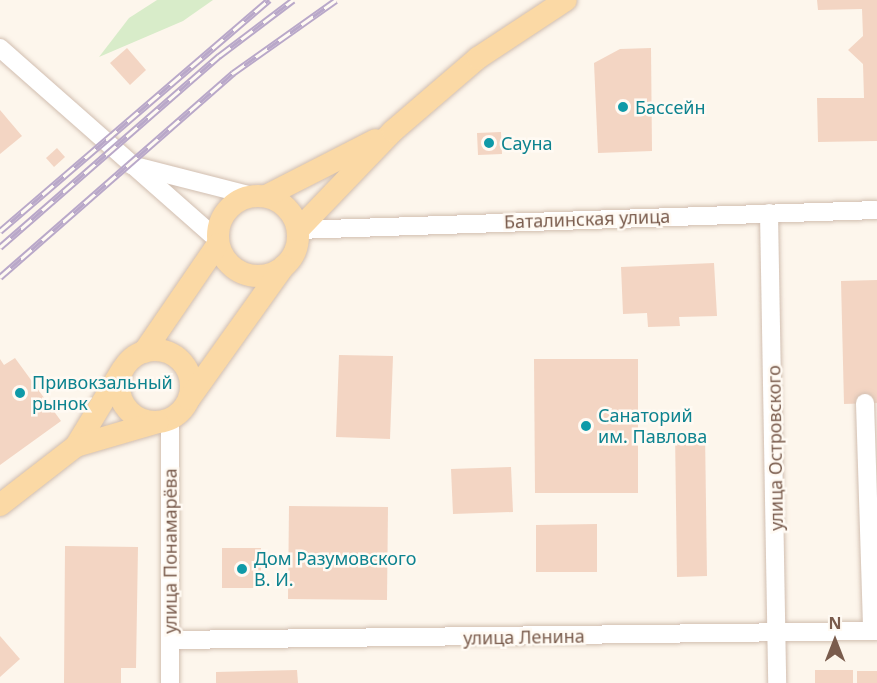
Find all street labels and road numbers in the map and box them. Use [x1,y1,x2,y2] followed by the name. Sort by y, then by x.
[504,205,670,233] street label: Баталинская улица
[763,365,787,531] street label: улица Островского
[159,468,181,634] street label: улица Понамарёва
[463,625,585,649] street label: улица Ленина

